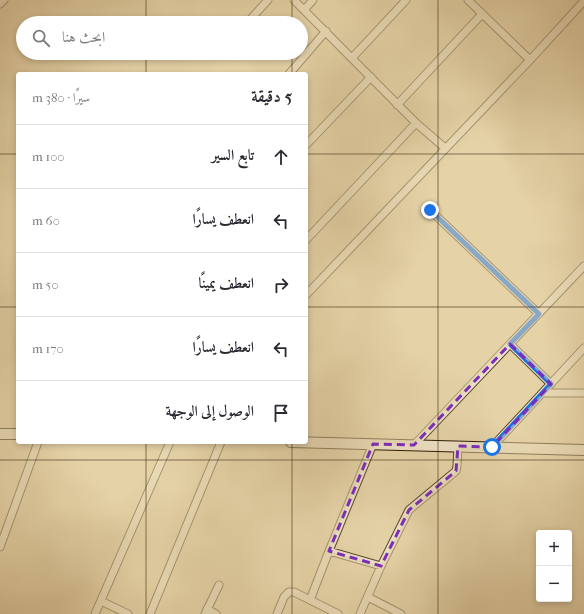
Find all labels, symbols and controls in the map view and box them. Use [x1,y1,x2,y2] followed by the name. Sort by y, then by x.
[16,16,308,60] search box
[30,27,52,49] icon: search
[62,28,105,46] text: ابحث هنا
[251,86,292,106] text: 5 دقيقة
[32,90,90,105] text: سيرًا · 380 m
[212,146,254,164] text: تابع السير
[270,146,292,168] icon: ahead
[32,149,65,164] text: 100 m
[421,201,439,219] route end
[193,210,254,228] text: انعطف يسارًا
[270,210,292,232] icon: left
[32,213,60,228] text: 60 m
[199,274,254,292] text: انعطف يمينًا
[270,274,292,296] icon: right
[32,277,58,292] text: 50 m
[193,338,254,356] text: انعطف يسارًا
[270,338,292,360] icon: left
[32,341,64,356] text: 170 m
[165,402,254,420] text: الوصول إلى الوجهة
[270,402,292,424] icon: arrive
[483,438,501,456] route start
[536,530,572,602] map controls
[536,530,572,566] button: +
[536,566,572,602] button: −

